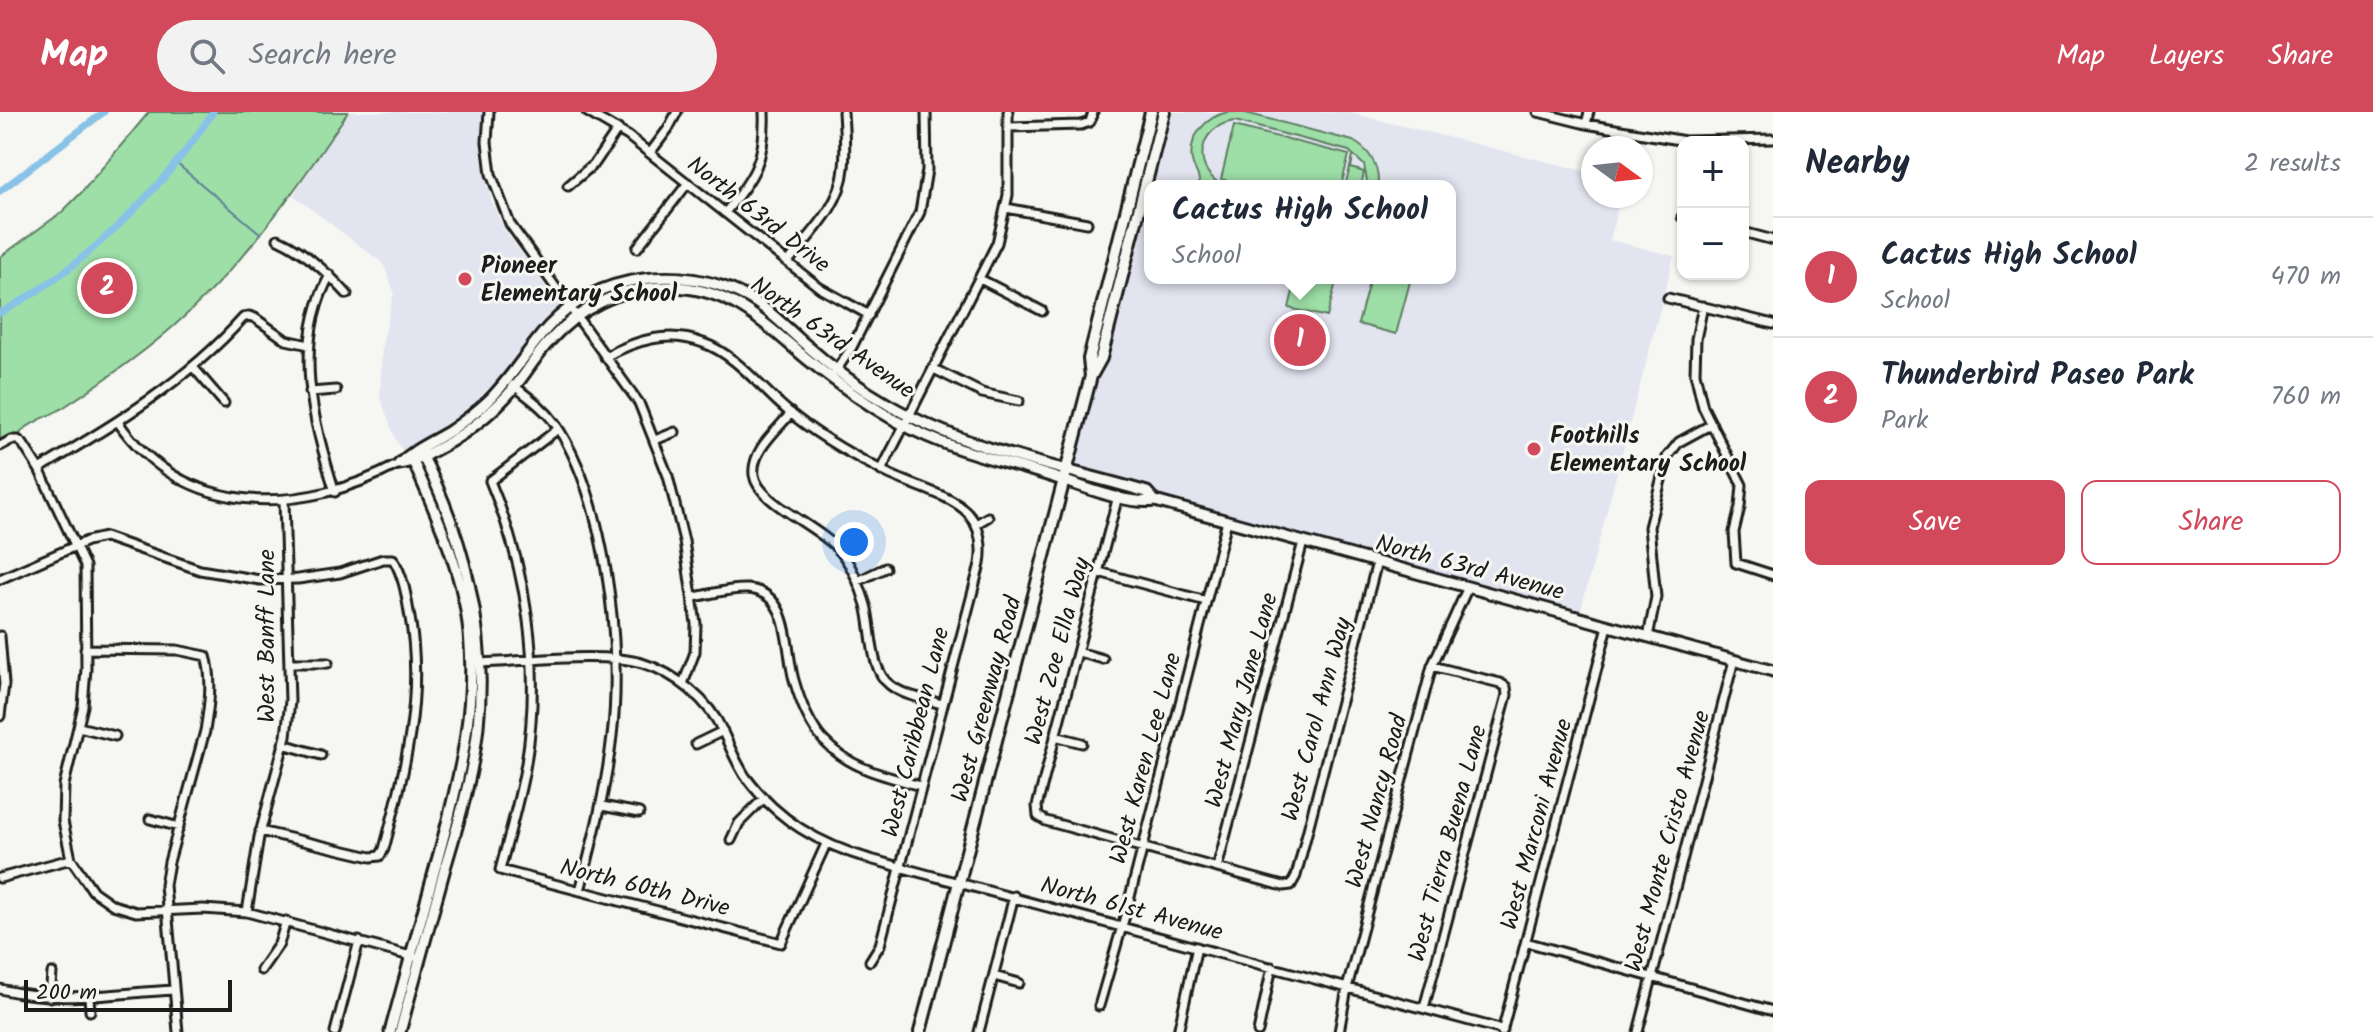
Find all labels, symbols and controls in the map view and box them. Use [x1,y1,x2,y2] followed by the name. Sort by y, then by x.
[157,20,717,92] search box
[40,26,109,86] text: Map
[249,32,396,80] text: Search here
[185,34,229,78] icon: search
[2056,34,2105,79] text: Map
[2149,34,2224,79] text: Layers
[2268,34,2333,79] text: Share
[1581,136,1653,208] north arrow
[1677,136,1749,280] map controls
[1677,136,1749,208] button: +
[1805,137,1910,191] text: Nearby
[2244,143,2341,185] text: 2 results
[678,146,839,284] street label: North 63rd Drive
[1144,180,1456,284] popup
[1172,187,1428,235] text: Cactus High School
[1677,208,1749,280] button: −
[1881,232,2137,280] text: Cactus High School
[1172,235,1241,277] text: School
[481,247,678,314] place label: Pioneer Elementary School
[1827,256,1835,298] text: 1
[2271,256,2341,298] text: 470 m
[81,258,133,318] pin: 2
[741,267,923,410] street label: North 63rd Avenue
[456,270,474,288] marker: Pioneer Elementary School
[1881,280,1950,322] text: School
[1274,310,1326,370] pin: 1
[1881,352,2194,400] text: Thunderbird Paseo Park
[1823,376,1839,418] text: 2
[2270,376,2341,418] text: 760 m
[1881,400,1928,442] text: Park
[1550,417,1747,484] place label: Foothills Elementary School
[1525,440,1543,458] marker: Foothills Elementary School
[1805,480,2065,565] button: Save
[2081,480,2341,565] button: Share
[834,522,874,562] your location
[1371,524,1569,612] street label: North 63rd Avenue
[248,549,287,723] street label: West Banff Lane
[1015,552,1102,750] street label: West Zoe Ella Way
[1195,588,1290,812] street label: West Mary Jane Lane
[941,591,1034,807] street label: West Greenway Road
[1271,612,1364,826] street label: West Carol Ann Way
[871,623,962,842] street label: West Caribbean Lane
[1099,648,1193,869] street label: West Karen Lee Lane
[1615,706,1722,977] street label: West Monte Cristo Avenue
[1335,709,1420,893] street label: West Nancy Road
[1491,714,1584,934] street label: West Marconi Avenue
[1398,720,1499,966] street label: West Tierra Buena Lane
[555,848,734,928] street label: North 60th Drive
[1036,866,1227,953] street label: North 61st Avenue
[24,976,232,1012] scale bar
[36,976,97,1011] text: 200 m

